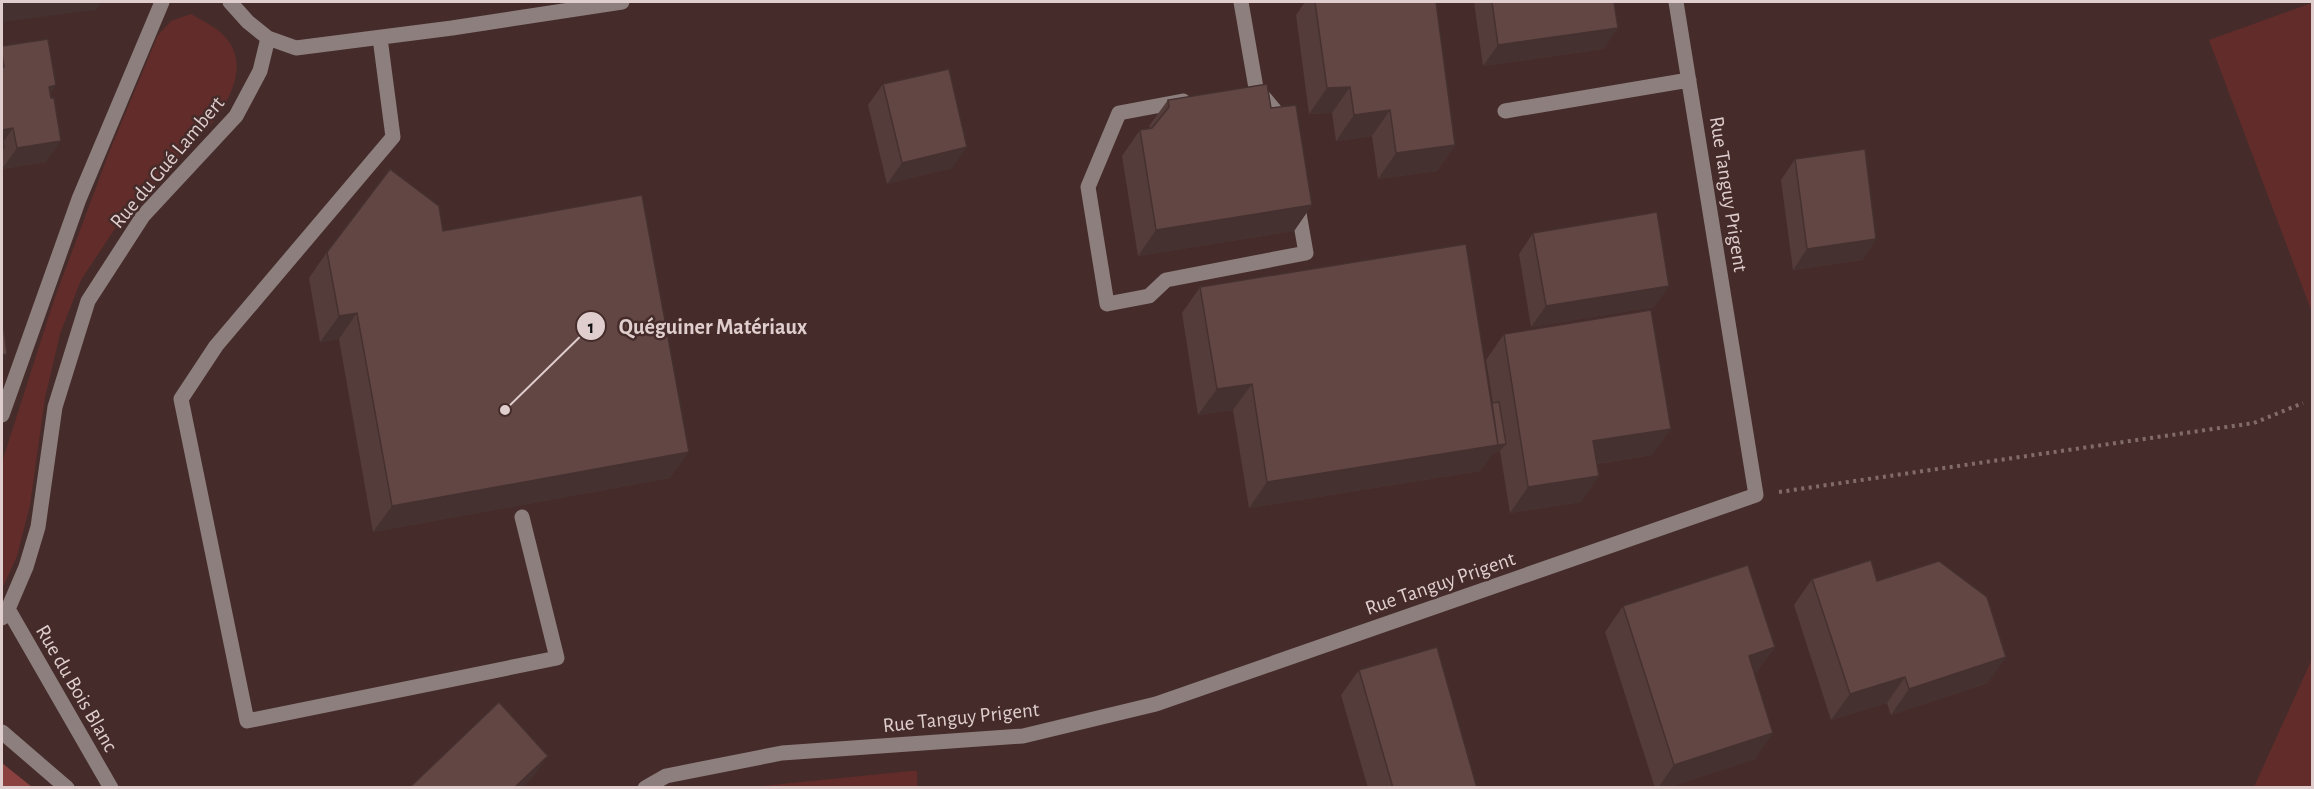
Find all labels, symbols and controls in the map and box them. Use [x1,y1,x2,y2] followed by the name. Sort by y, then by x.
[106,92,229,232] street label: Rue du Gué Lambert
[1706,115,1751,274] street label: Rue Tanguy Prigent
[576,306,819,346] callout: Quéguiner Matériaux
[619,316,807,339] text: Quéguiner Matériaux
[588,319,594,337] text: 1
[1362,548,1518,619] street label: Rue Tanguy Prigent
[32,621,121,755] street label: Rue du Bois Blanc
[882,699,1041,736] street label: Rue Tanguy Prigent

